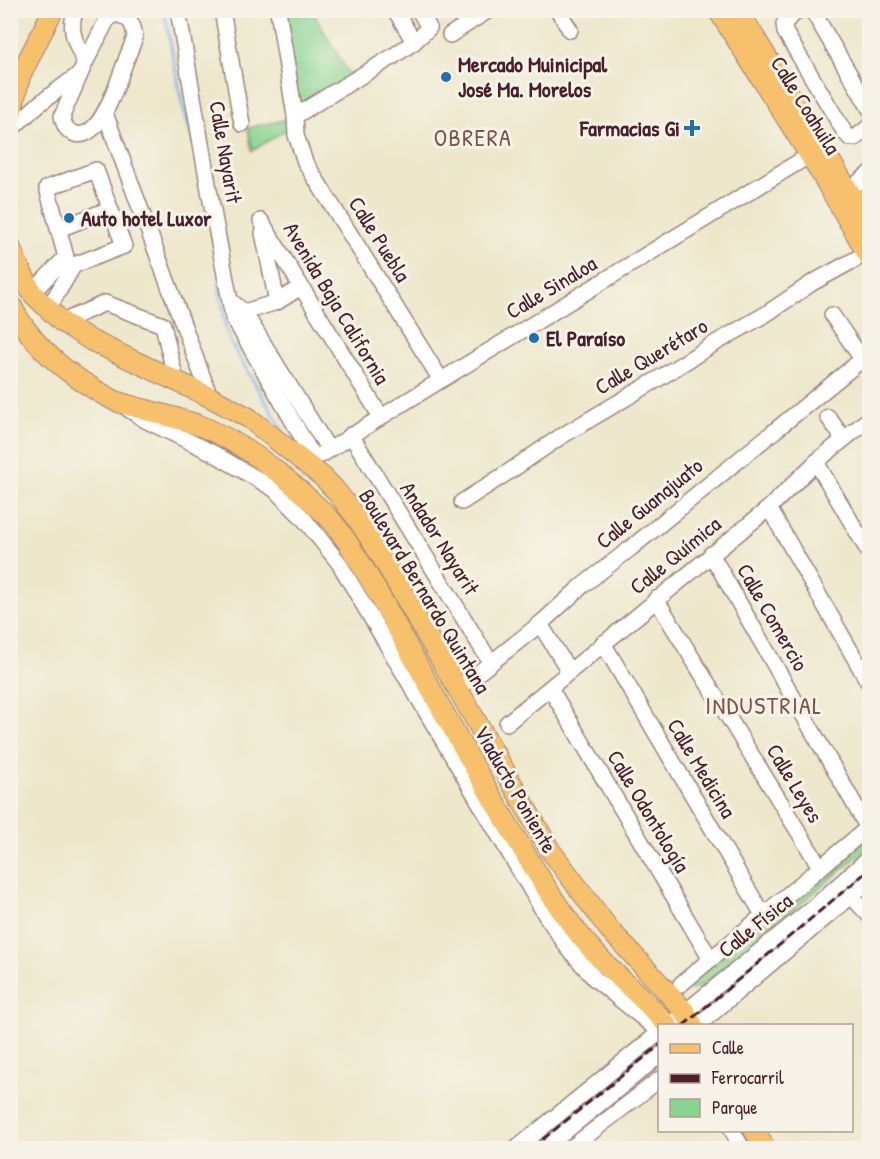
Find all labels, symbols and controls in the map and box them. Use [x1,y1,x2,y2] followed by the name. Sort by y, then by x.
[458,49,608,104] place label: Mercado Muinicipal José Ma. Morelos
[764,50,848,160] street label: Calle Coahuila
[439,70,453,84] marker: Mercado Muinicipal José Ma. Morelos
[202,99,250,206] street label: Calle Nayarit
[579,113,680,143] place label: Farmacias Gi
[434,121,512,153] district label: OBRERA
[685,121,699,135] marker: Farmacias Gi
[342,190,418,288] street label: Calle Puebla
[81,203,212,233] place label: Auto hotel Luxor
[62,211,76,225] marker: Auto hotel Luxor
[277,216,397,390] street label: Avenida Baja California
[500,248,602,326] street label: Calle Sinaloa
[589,310,713,401] street label: Calle Querétaro
[546,323,625,353] place label: El Paraíso
[527,331,541,345] marker: El Paraíso
[589,450,709,555] street label: Calle Guanajuato
[393,476,487,601] street label: Andador Nayarit
[352,483,498,699] street label: Boulevard Bernardo Quintana
[623,509,727,601] street label: Calle Química
[730,558,816,676] street label: Calle Comercio
[705,689,823,721] district label: INDUSTRIAL
[660,713,744,824] street label: Calle Medicina
[467,720,565,858] street label: Viaducto Poniente
[760,738,830,828] street label: Calle Leyes
[601,744,698,878] street label: Calle Odontología
[711,886,799,964] street label: Calle Física
[658,1024,853,1132] legend
[712,1035,744,1060] text: Calle
[711,1065,784,1090] text: Ferrocarril
[712,1095,757,1120] text: Parque

